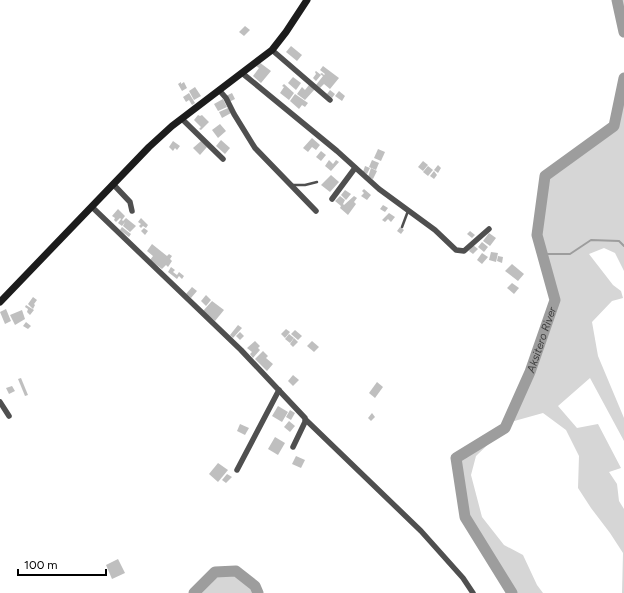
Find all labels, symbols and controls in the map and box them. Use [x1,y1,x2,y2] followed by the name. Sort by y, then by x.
[523,304,559,375] water label: Aksitero River
[18,551,106,577] scale bar
[24,558,58,572] text: 100 m

